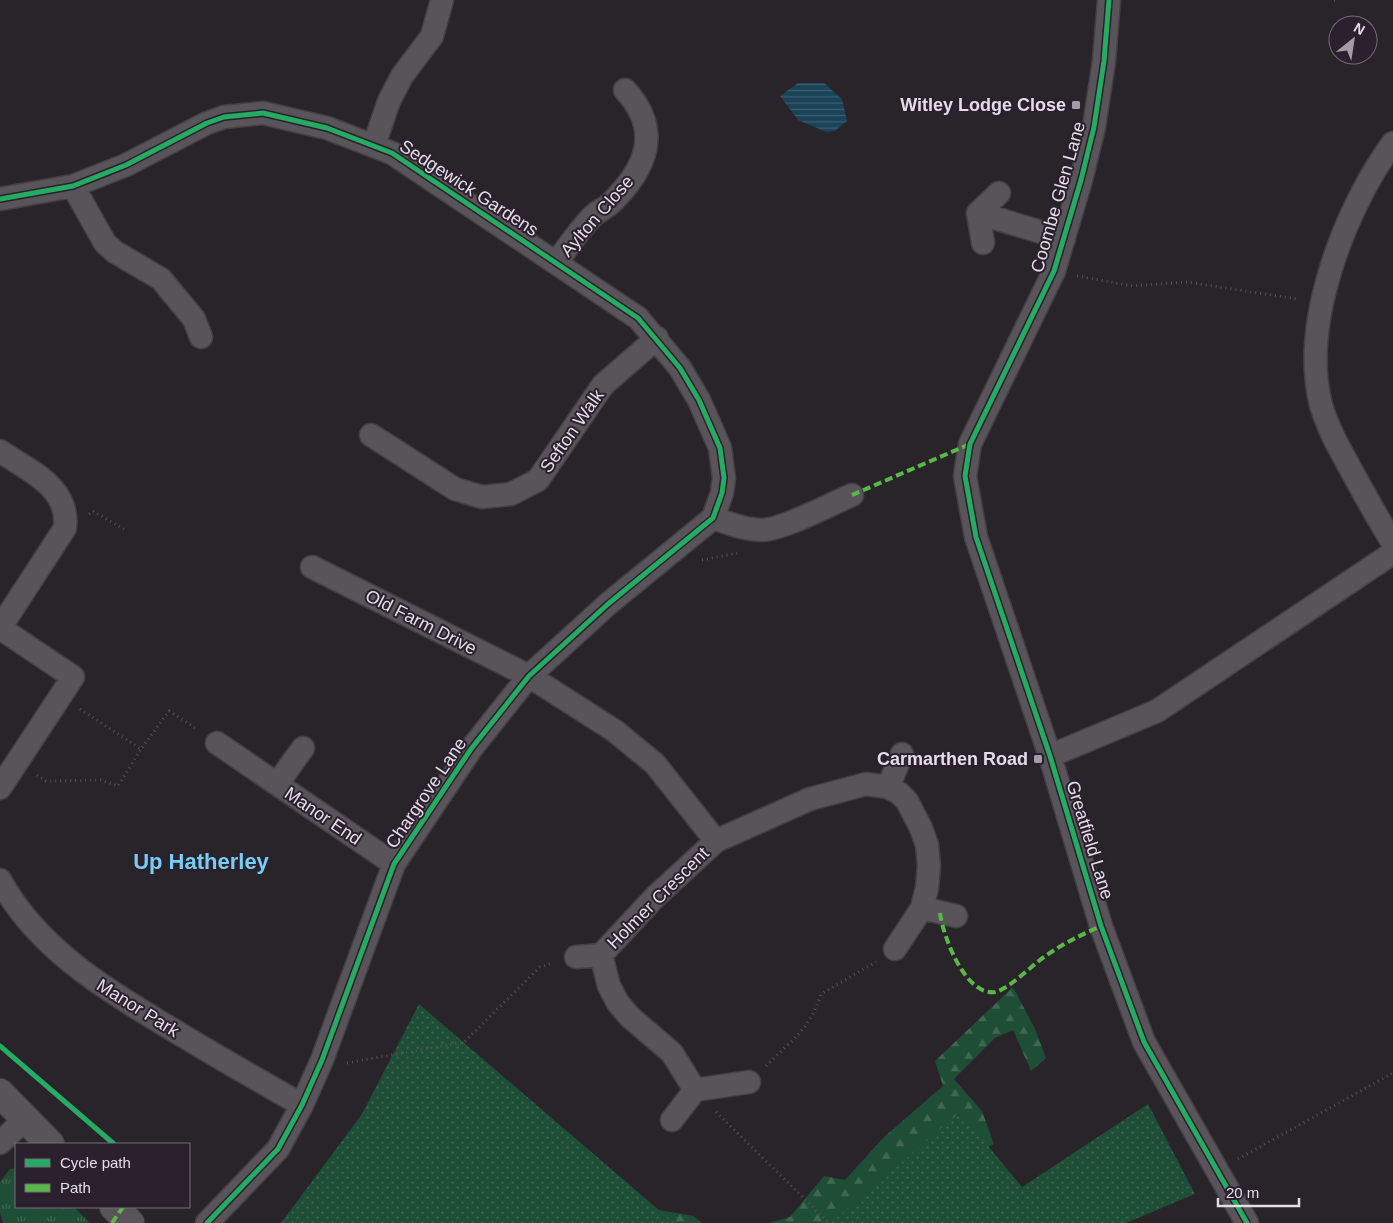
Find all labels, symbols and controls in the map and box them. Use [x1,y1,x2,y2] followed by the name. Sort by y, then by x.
[1328,15,1378,65] north arrow
[1351,19,1368,38] text: N
[900,95,1066,115] place label: Witley Lodge Close
[1070,99,1082,111] marker: Witley Lodge Close
[1027,119,1089,275] street label: Coombe Glen Lane
[396,136,542,240] street label: Sedgewick Gardens
[556,171,638,261] street label: Aylton Close
[536,385,608,476] street label: Sefton Walk
[362,585,480,659] street label: Old Farm Drive
[382,734,470,852] street label: Chargrove Lane
[877,749,1028,769] place label: Carmarthen Road
[1032,753,1044,765] marker: Carmarthen Road
[1062,778,1118,902] street label: Greatfield Lane
[281,783,365,849] street label: Manor End
[603,843,713,953] street label: Holmer Crescent
[133,849,270,874] district label: Up Hatherley
[93,975,184,1042] street label: Manor Park
[15,1143,190,1208] legend
[60,1154,131,1171] text: Cycle path
[1218,1176,1299,1208] scale bar
[60,1179,91,1196] text: Path
[1226,1184,1259,1201] text: 20 m

